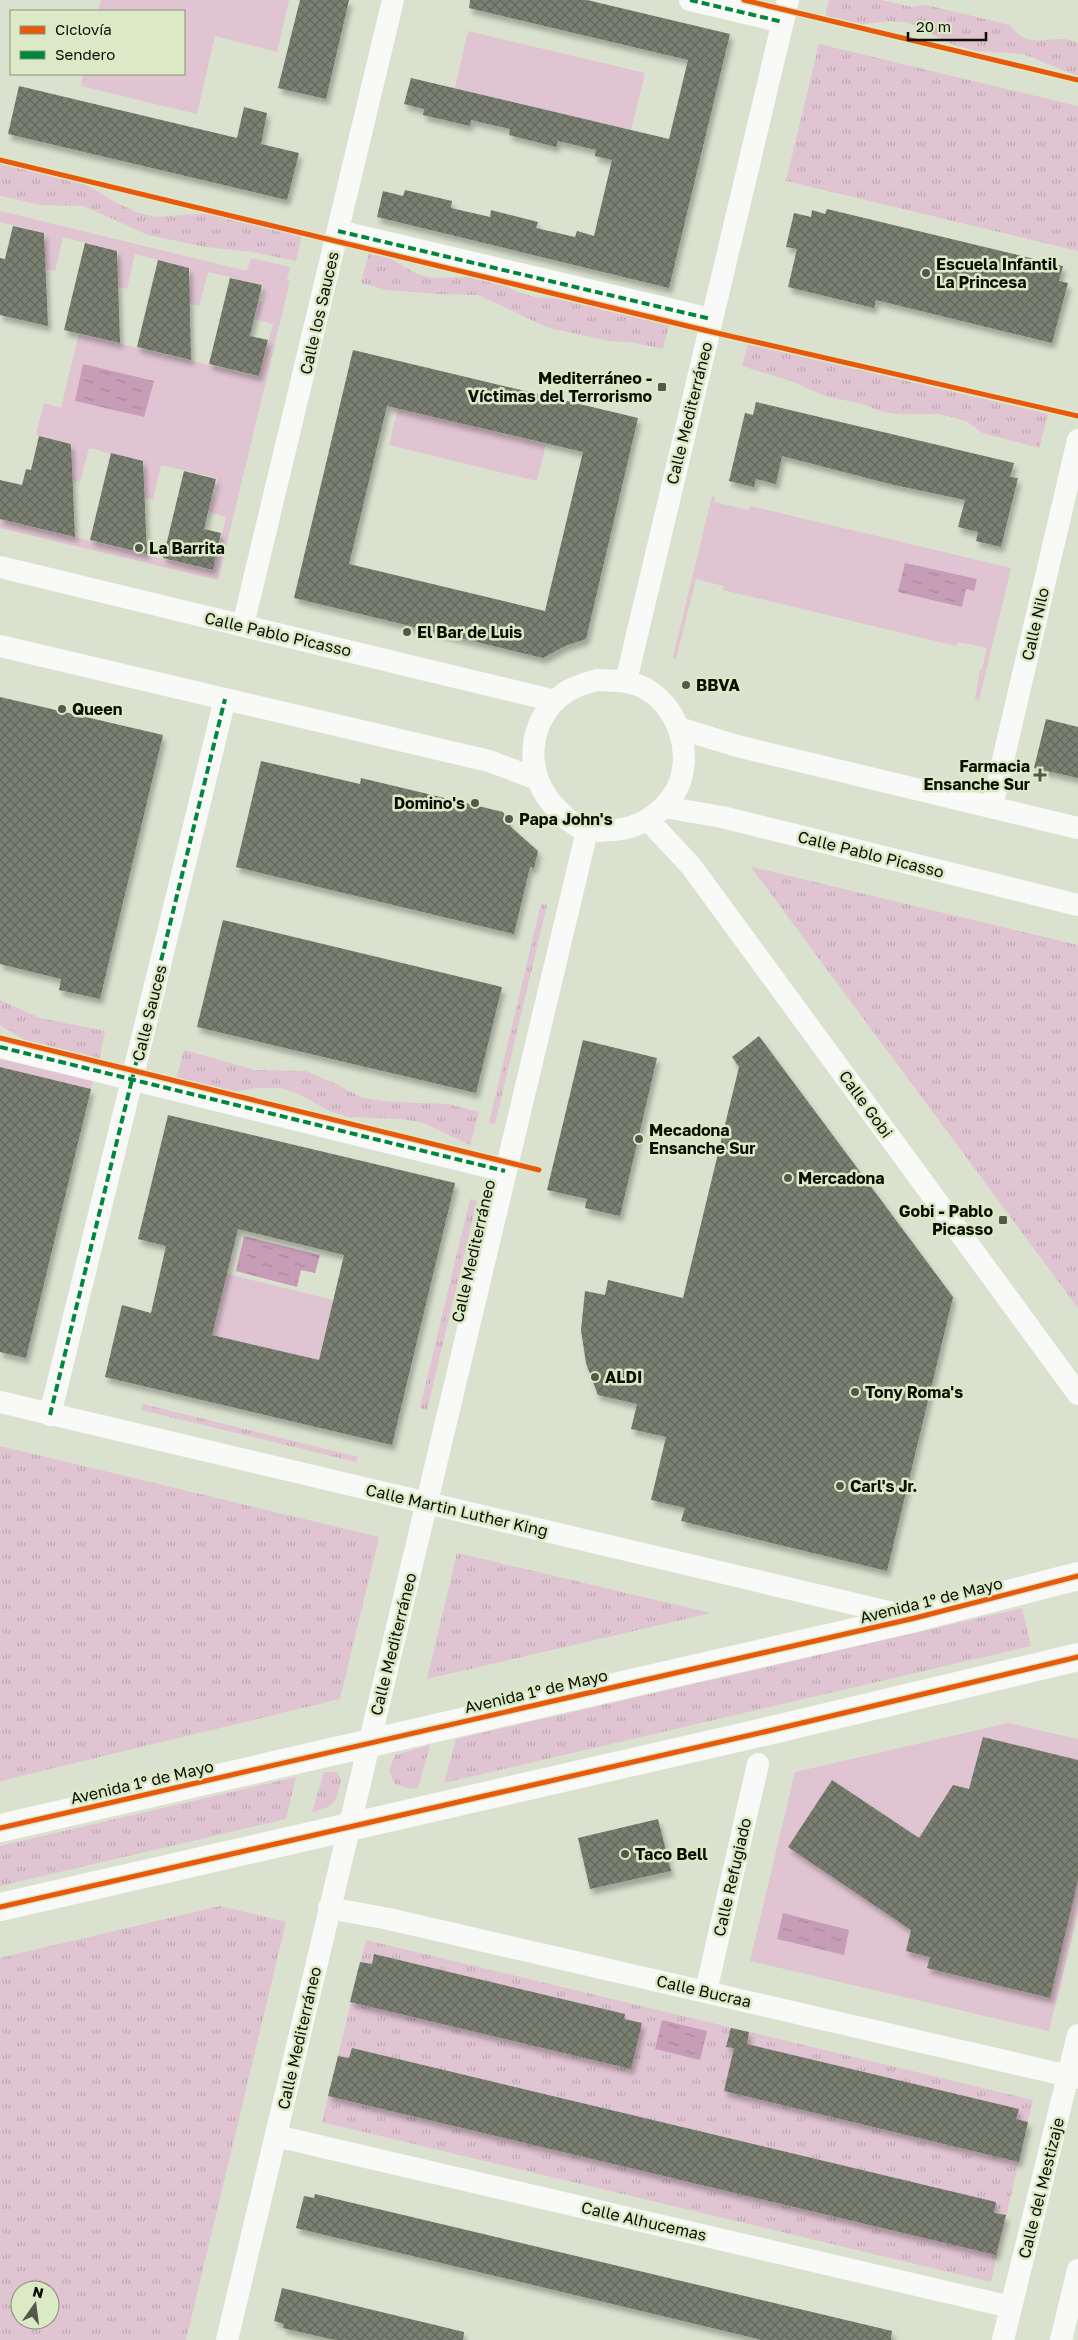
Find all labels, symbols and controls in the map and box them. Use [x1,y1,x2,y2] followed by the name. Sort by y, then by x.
[10,10,185,75] legend
[908,10,986,42] scale bar
[916,17,951,35] text: 20 m
[55,20,112,38] text: Ciclovía
[55,45,115,63] text: Sendero
[295,249,343,377] street label: Calle los Sauces
[936,254,1058,292] place label: Escuela Infantil La Princesa
[920,267,932,279] marker: Escuela Infantil La Princesa
[662,340,716,486] street label: Calle Mediterráneo
[468,368,652,406] place label: Mediterráneo - Víctimas del Terrorismo
[656,381,668,393] marker: Mediterráneo - Víctimas del Terrorismo
[149,538,225,558] place label: La Barrita
[133,542,145,554] marker: La Barrita
[1017,586,1053,662] street label: Calle Nilo
[203,607,353,661] street label: Calle Pablo Picasso
[417,622,522,642] place label: El Bar de Luis
[401,626,413,638] marker: El Bar de Luis
[696,675,740,695] place label: BBVA
[680,679,692,691] marker: BBVA
[72,699,122,719] place label: Queen
[56,703,68,715] marker: Queen
[924,756,1030,794] place label: Farmacia Ensanche Sur
[1034,769,1046,781] marker: Farmacia Ensanche Sur
[394,793,465,813] place label: Domino's
[469,797,481,809] marker: Domino's
[519,809,613,829] place label: Papa John's
[503,813,515,825] marker: Papa John's
[796,826,946,882] street label: Calle Pablo Picasso
[127,963,171,1063] street label: Calle Sauces
[835,1066,897,1142] street label: Calle Gobi
[649,1120,755,1158] place label: Mecadona Ensanche Sur
[633,1133,645,1145] marker: Mecadona Ensanche Sur
[798,1168,885,1188] place label: Mercadona
[782,1172,794,1184] marker: Mercadona
[447,1178,499,1324] street label: Calle Mediterráneo
[899,1201,993,1239] place label: Gobi - Pablo Picasso
[997,1214,1009,1226] marker: Gobi - Pablo Picasso
[605,1367,642,1387] place label: ALDI
[589,1371,601,1383] marker: ALDI
[865,1382,963,1402] place label: Tony Roma's
[849,1386,861,1398] marker: Tony Roma's
[850,1476,917,1496] place label: Carl's Jr.
[364,1479,550,1541] street label: Calle Martin Luther King
[834,1480,846,1492] marker: Carl's Jr.
[366,1571,420,1717] street label: Calle Mediterráneo
[858,1573,1004,1627] street label: Avenida 1º de Mayo
[462,1665,610,1717] street label: Avenida 1º de Mayo
[68,1756,216,1808] street label: Avenida 1º de Mayo
[709,1816,755,1938] street label: Calle Refugiado
[635,1844,708,1864] place label: Taco Bell
[619,1848,631,1860] marker: Taco Bell
[273,1965,325,2111] street label: Calle Mediterráneo
[655,1970,753,2012] street label: Calle Bucraa
[1014,2115,1068,2261] street label: Calle del Mestizaje
[579,2197,709,2245] street label: Calle Alhucemas
[10,2280,60,2330] north arrow
[31,2282,45,2301] text: N

